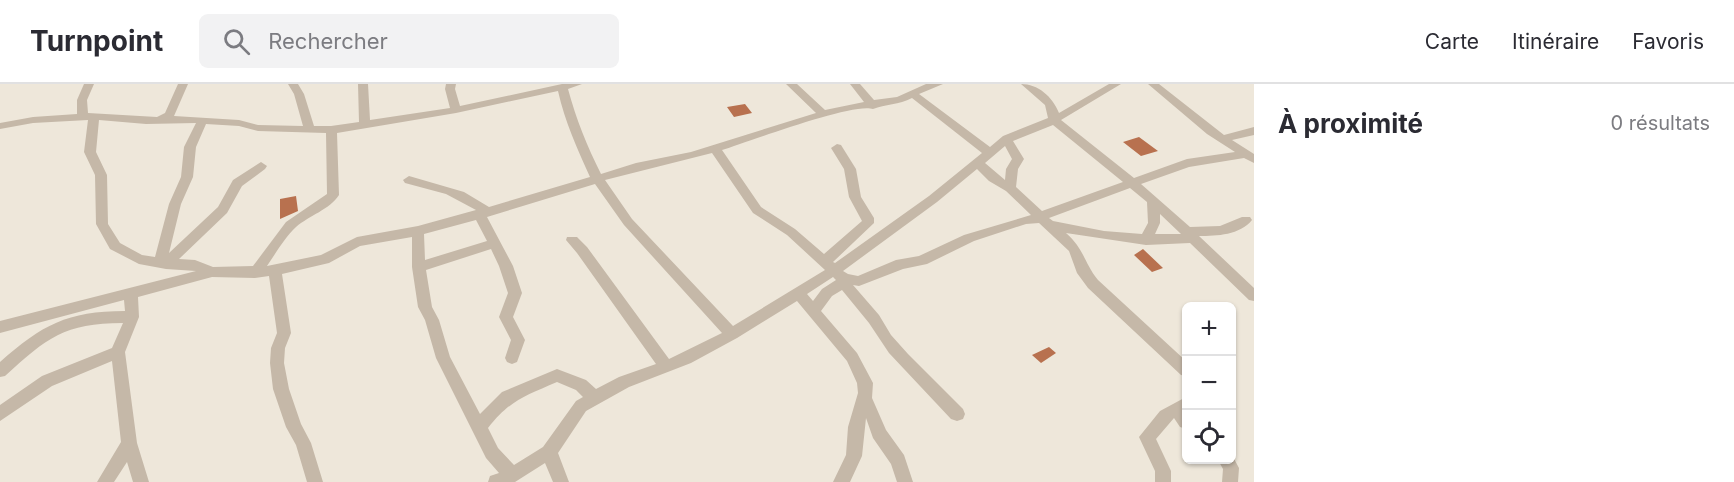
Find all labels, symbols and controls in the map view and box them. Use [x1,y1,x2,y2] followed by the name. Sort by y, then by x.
[199,14,619,68] search box
[30,24,163,58] text: Turnpoint
[220,25,253,58] icon: search
[268,28,388,54] text: Rechercher
[1425,29,1479,54] text: Carte
[1512,29,1599,54] text: Itinéraire
[1632,29,1704,54] text: Favoris
[1278,108,1423,139] text: À proximité
[1611,111,1710,135] text: 0 résultats
[1182,302,1236,464] map controls
[1182,302,1236,356] button: +
[1182,356,1236,410] button: −
[1182,410,1236,464] button: locate

